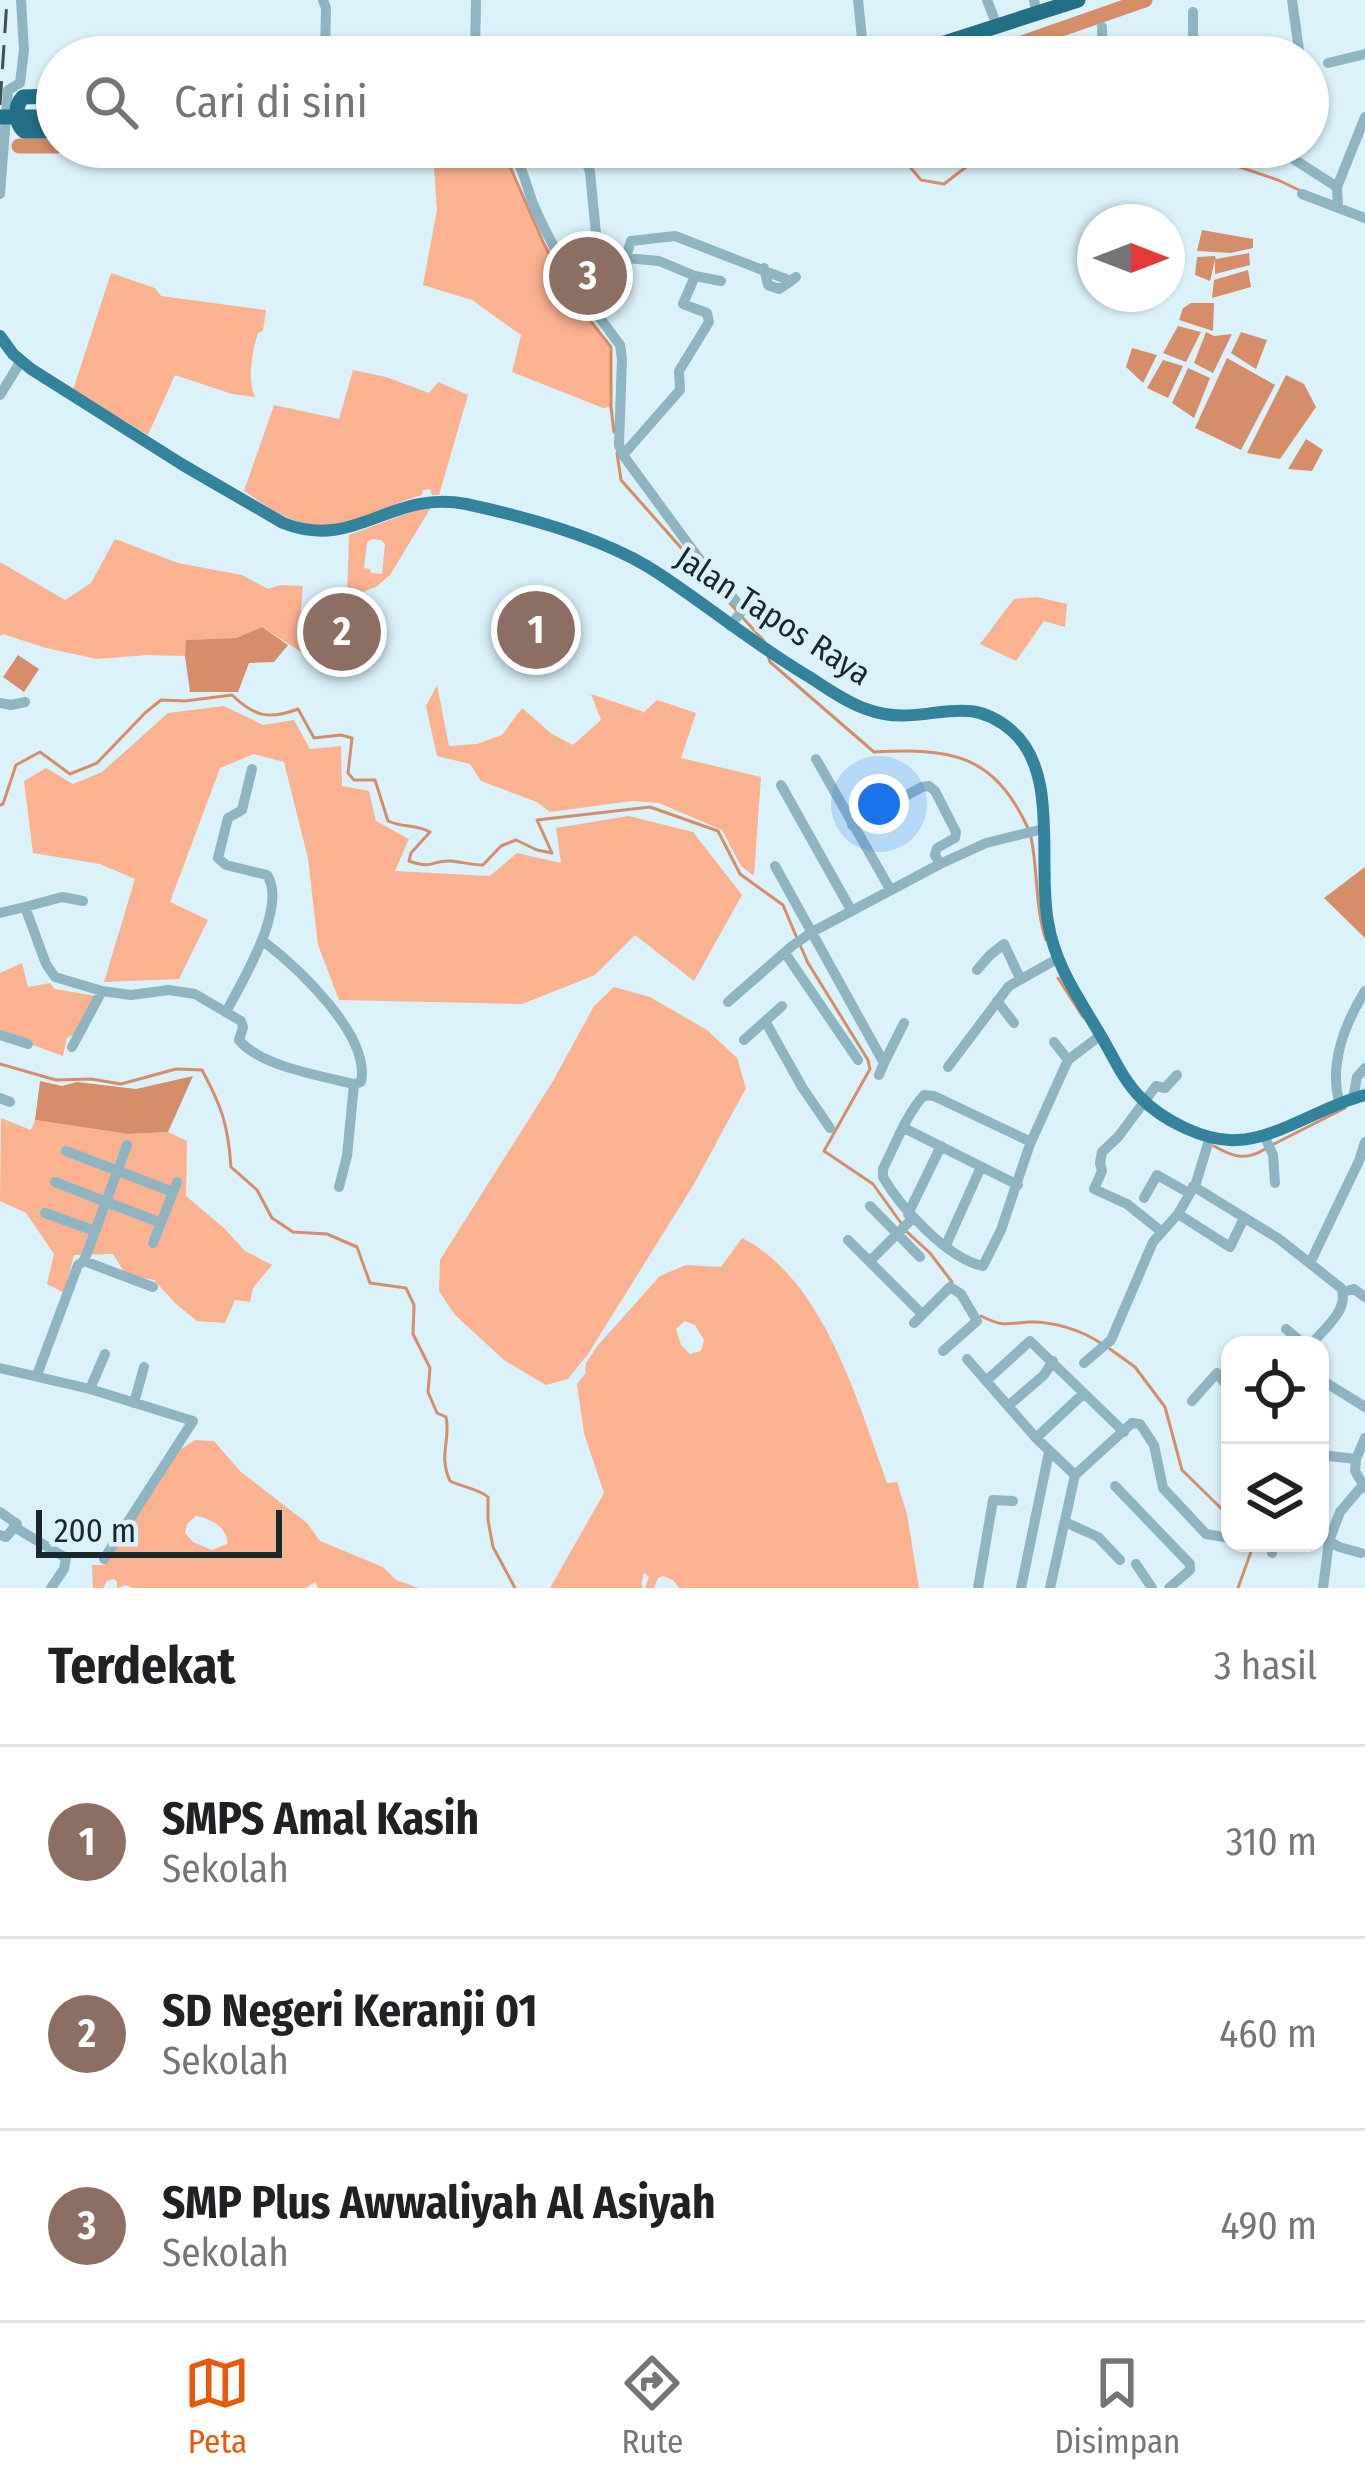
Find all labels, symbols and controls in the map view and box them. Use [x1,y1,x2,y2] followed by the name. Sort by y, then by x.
[36,36,1329,168] search box
[78,69,144,135] icon: search
[174,75,368,129] text: Cari di sini
[1077,204,1185,312] north arrow
[549,231,627,321] pin: 3
[668,538,878,694] street label: Jalan Tapos Raya
[497,585,575,675] pin: 1
[303,587,381,677] pin: 2
[849,774,909,834] your location
[1221,1336,1329,1552] map controls
[1221,1336,1329,1444] button: locate
[1221,1444,1329,1552] button: layers
[36,1504,282,1557] scale bar
[54,1511,136,1551] text: 200 m
[48,1635,235,1697] text: Terdekat
[1214,1643,1317,1689] text: 3 hasil
[162,1792,479,1846] text: SMPS Amal Kasih
[79,1819,95,1865] text: 1
[1226,1819,1317,1865] text: 310 m
[162,1846,289,1892] text: Sekolah
[162,1984,537,2038] text: SD Negeri Keranji 01
[78,2011,96,2057] text: 2
[1219,2011,1317,2057] text: 460 m
[162,2038,289,2084] text: Sekolah
[162,2176,716,2230] text: SMP Plus Awwaliyah Al Asiyah
[78,2203,96,2249] text: 3
[1220,2203,1317,2249] text: 490 m
[162,2230,289,2276] text: Sekolah
[184,2350,250,2462] tab: Peta
[619,2350,685,2462] tab: Rute
[1054,2350,1181,2462] tab: Disimpan

